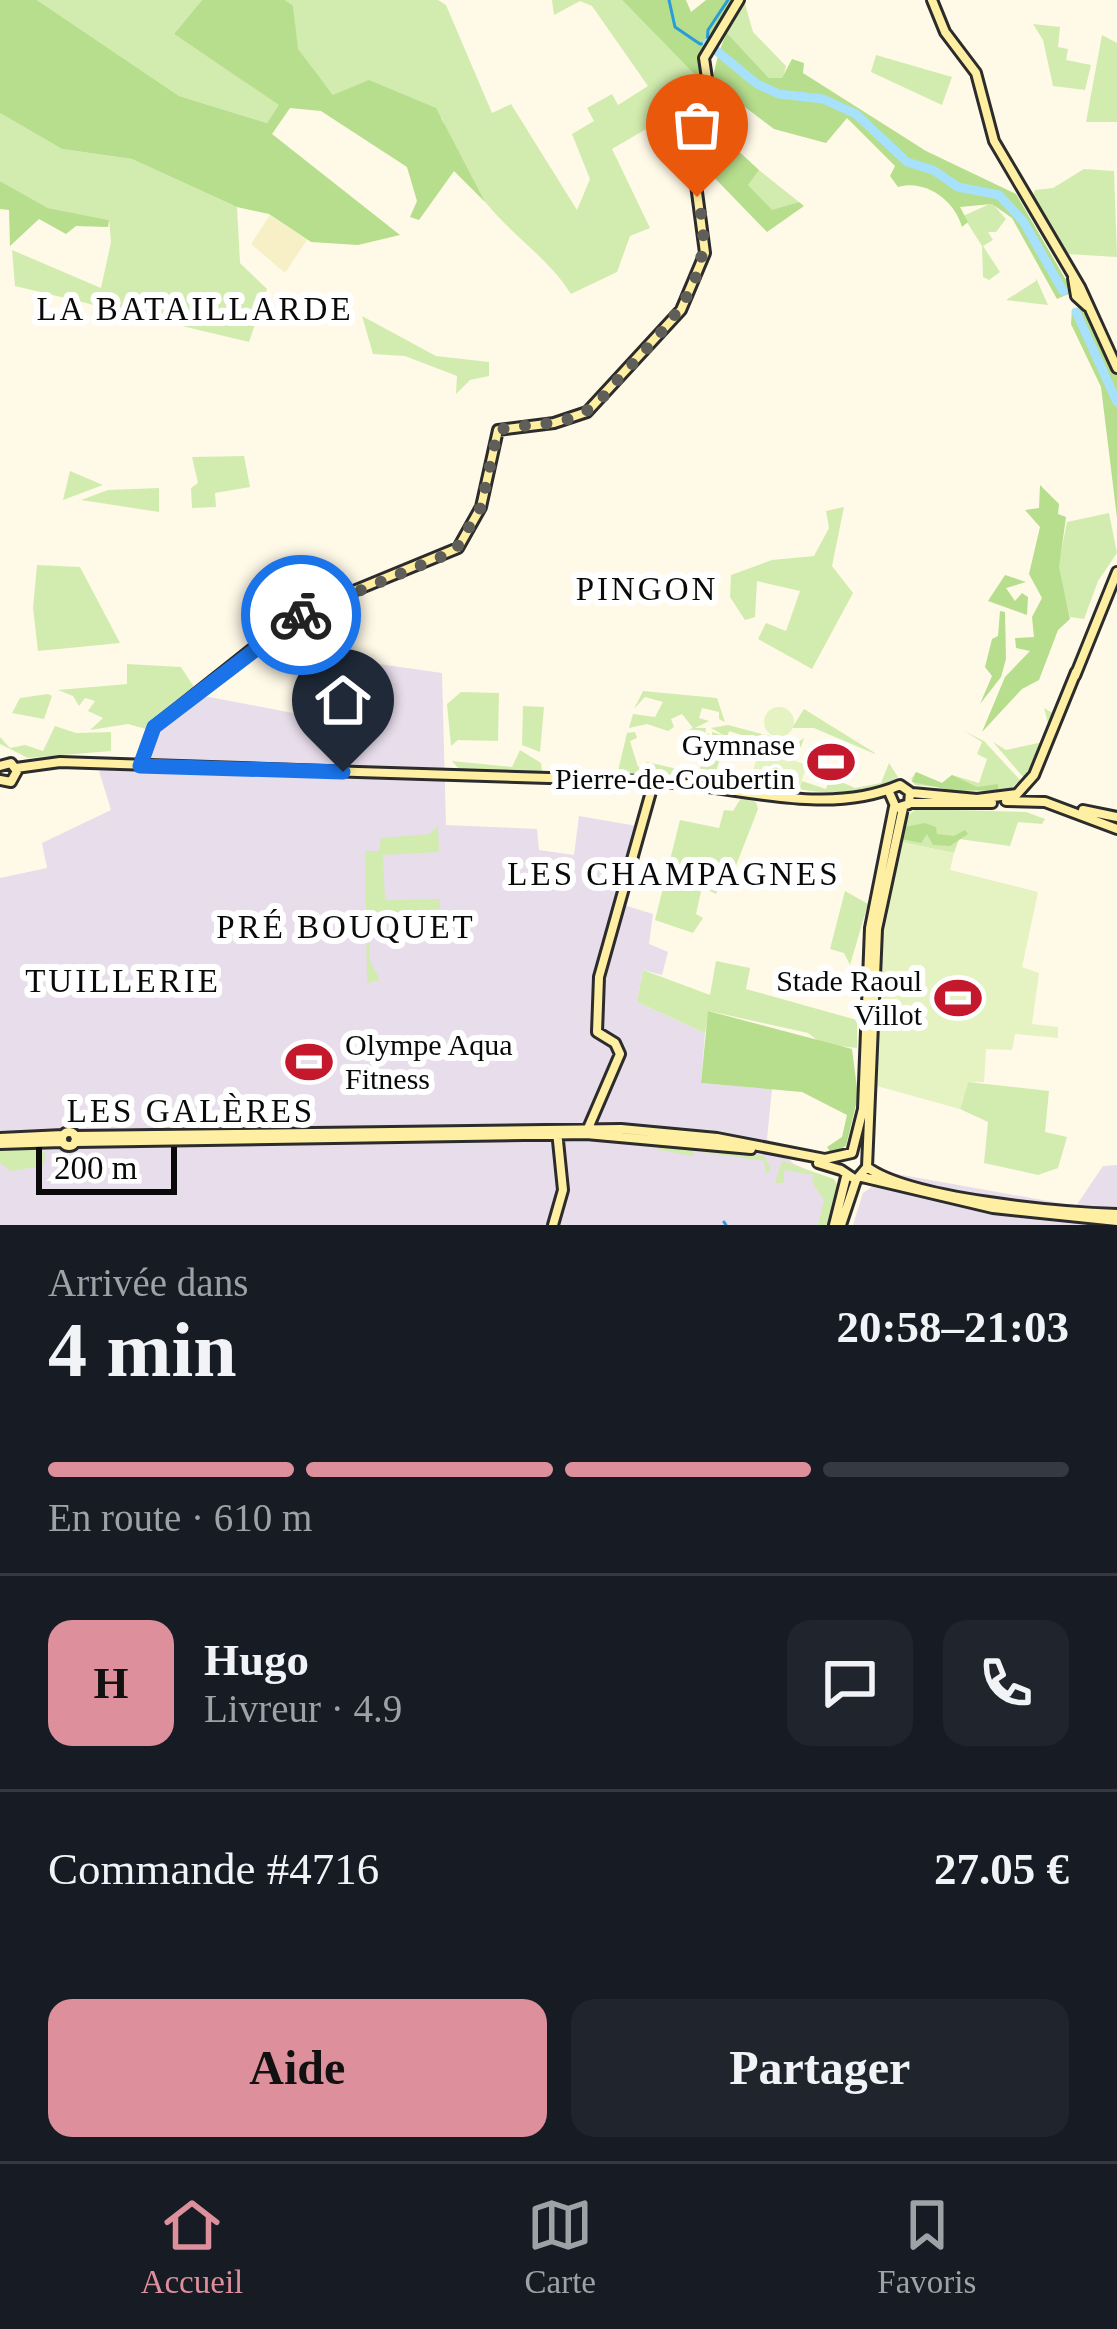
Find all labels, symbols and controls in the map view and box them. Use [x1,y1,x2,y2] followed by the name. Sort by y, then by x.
[646,74,748,197] pin
[664,92,730,158] icon: bag
[36,291,354,327] district label: LA BATAILLARDE
[241,555,361,675] courier
[576,571,718,607] district label: PINGON
[268,582,334,648] icon: bike
[292,649,394,772] pin
[310,667,376,733] icon: home
[555,728,795,795] place label: Gymnase Pierre-de-Coubertin
[806,737,856,787] sports icon: Gymnase Pierre-de-Coubertin
[507,856,841,892] district label: LES CHAMPAGNES
[216,909,476,945] district label: PRÉ BOUQUET
[25,963,221,999] district label: TUILLERIE
[776,964,923,1031] place label: Stade Raoul Villot
[933,973,983,1023] sports icon: Stade Raoul Villot
[345,1028,512,1095] place label: Olympe Aqua Fitness
[284,1037,334,1087] sports icon: Olympe Aqua Fitness
[67,1093,315,1129] district label: LES GALÈRES
[36,1141,177,1194] scale bar
[54,1150,137,1186] text: 200 m
[48,1261,248,1304] text: Arrivée dans
[837,1302,1069,1352] text: 20:58–21:03
[48,1306,237,1393] text: 4 min
[48,1496,312,1539] text: En route · 610 m
[787,1620,913,1746] button: chat
[943,1620,1069,1746] button: phone
[204,1635,309,1685] text: Hugo
[93,1658,129,1708] text: H
[204,1687,402,1730] text: Livreur · 4.9
[48,1844,379,1894] text: Commande #4716
[934,1844,1069,1894] text: 27.05 €
[48,1999,547,2137] button: Aide
[571,1999,1069,2137] button: Partager
[141,2192,243,2301] tab: Accueil
[525,2192,596,2301] tab: Carte
[877,2192,976,2301] tab: Favoris

